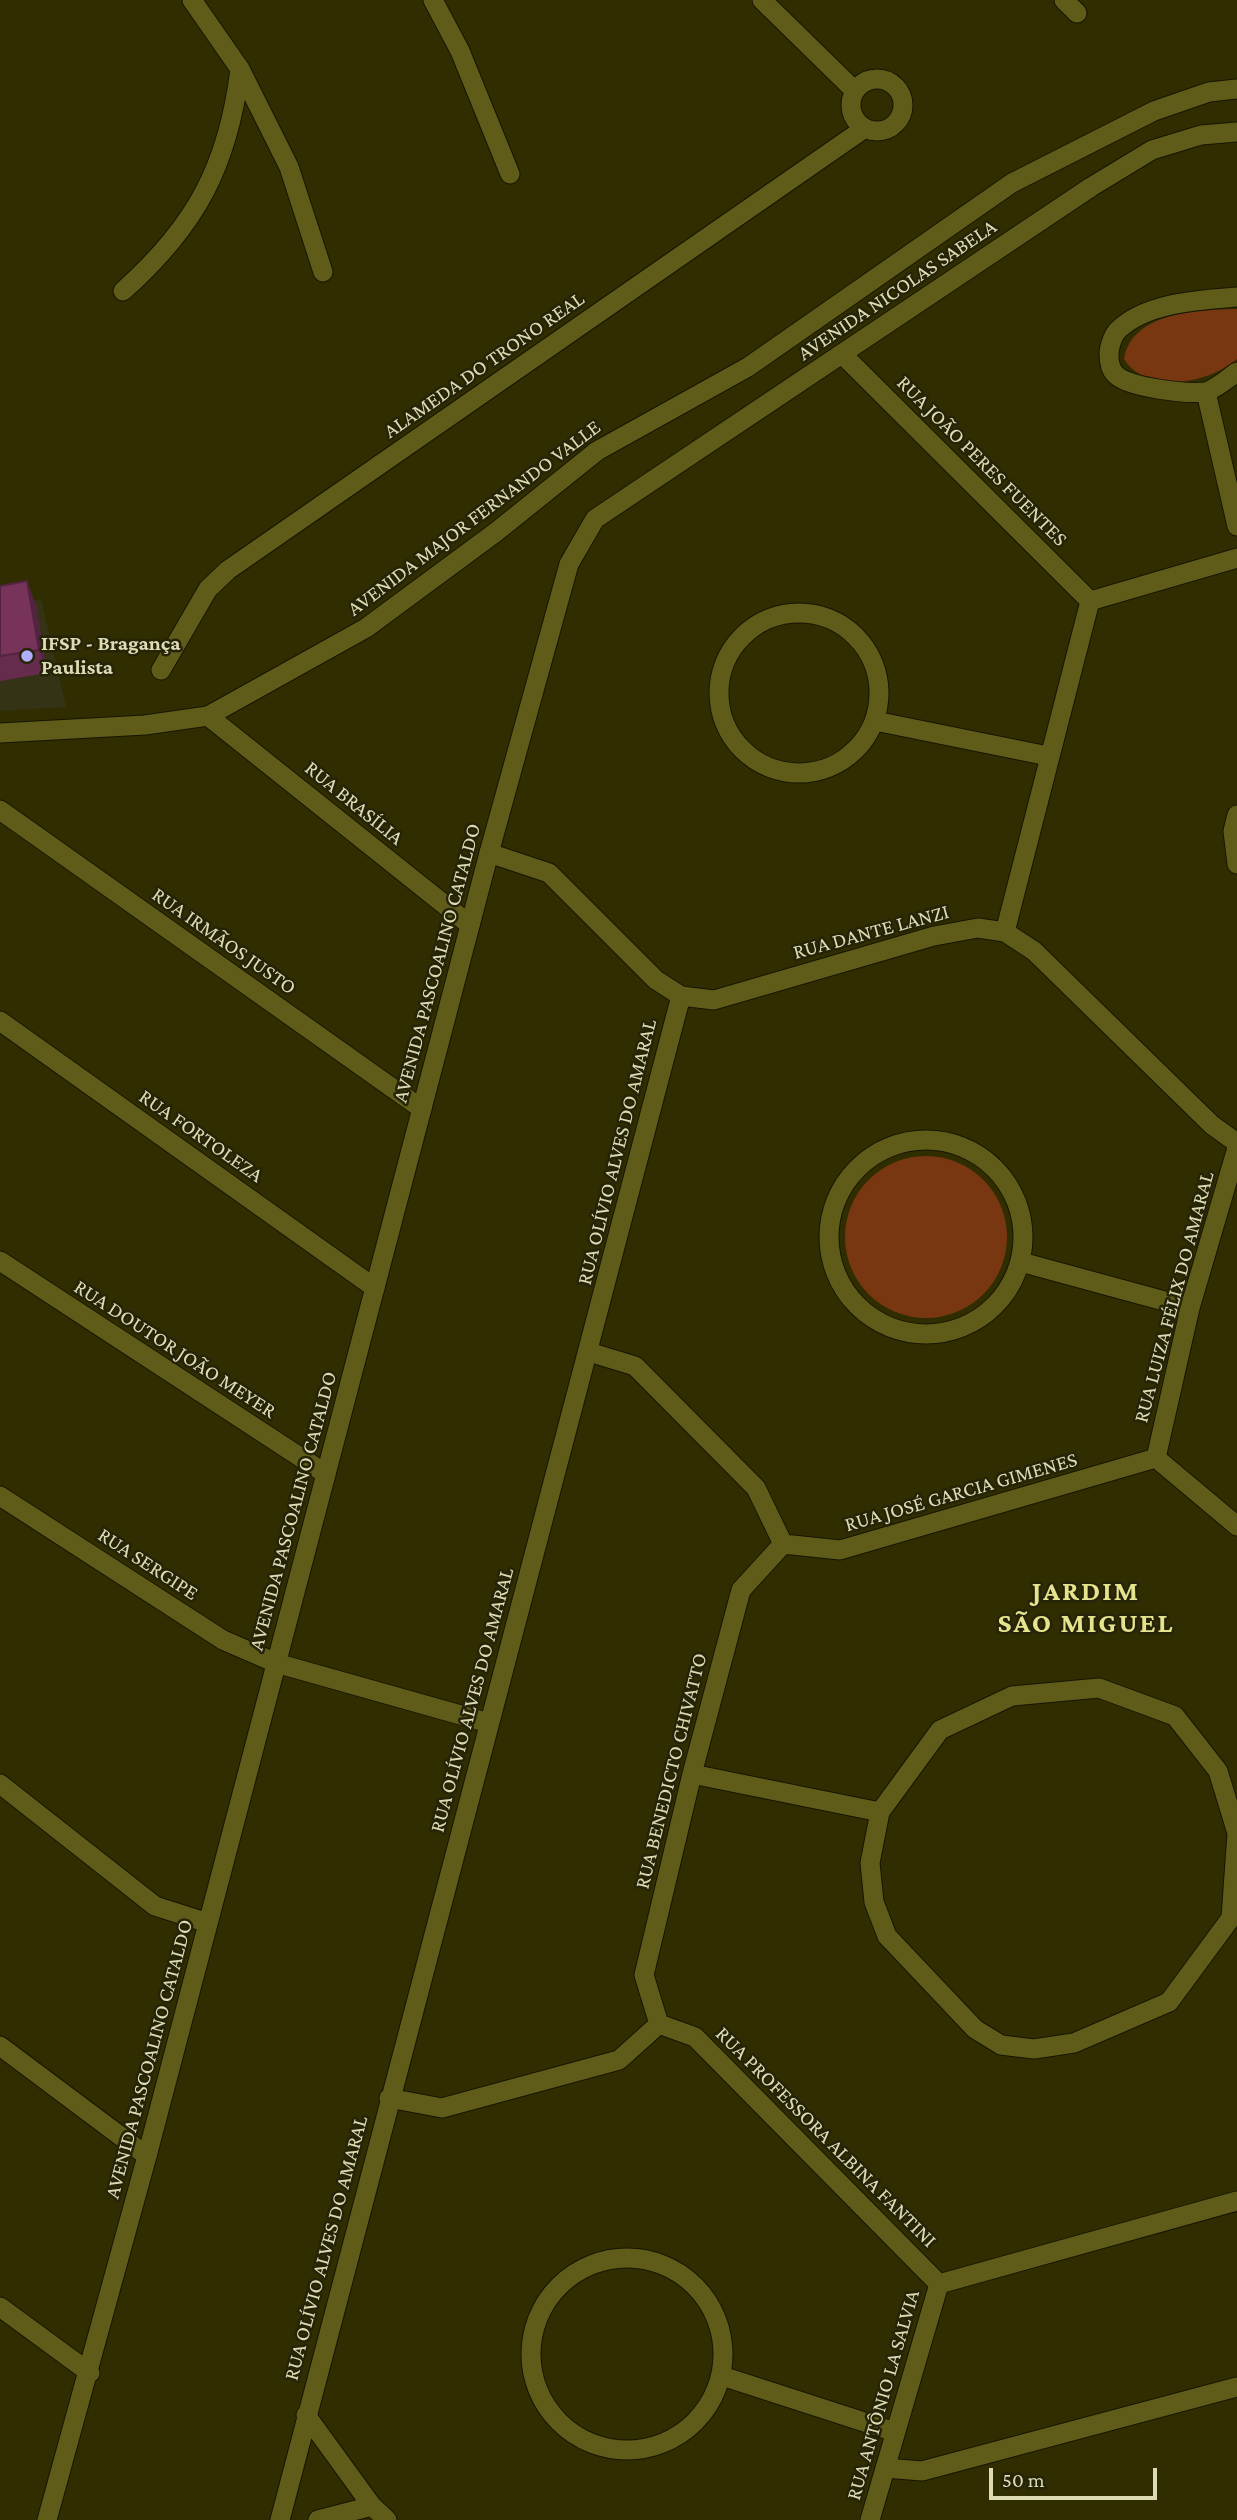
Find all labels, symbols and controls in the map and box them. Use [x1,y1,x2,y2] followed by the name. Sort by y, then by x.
[793,214,1001,366] street label: AVENIDA NICOLAS SABELA
[379,286,589,444] street label: ALAMEDA DO TRONO REAL
[891,370,1073,552] street label: RUA JOÃO PERES FUENTES
[342,414,606,622] street label: AVENIDA MAJOR FERNANDO VALLE
[41,631,180,681] place label: IFSP - Bragança Paulista
[19,648,35,664] marker: IFSP - Bragança Paulista
[300,756,408,850] street label: RUA BRASÍLIA
[388,821,486,1105] street label: AVENIDA PASCOALINO CATALDO
[147,882,301,1000] street label: RUA IRMÃOS JUSTO
[790,899,952,965] street label: RUA DANTE LANZI
[572,1016,662,1288] street label: RUA OLÍVIO ALVES DO AMARAL
[134,1084,268,1188] street label: RUA FORTOLEZA
[1128,1169,1220,1425] street label: RUA LUIZA FÉLIX DO AMARAL
[69,1274,281,1424] street label: RUA DOUTOR JOÃO MEYER
[244,1369,342,1653] street label: AVENIDA PASCOALINO CATALDO
[842,1447,1080,1537] street label: RUA JOSÉ GARCIA GIMENES
[93,1522,203,1606] street label: RUA SERGIPE
[424,1565,520,1835] street label: RUA OLÍVIO ALVES DO AMARAL
[999,1574,1173,1640] district label: JARDIM SÃO MIGUEL
[629,1650,713,1892] street label: RUA BENEDICTO CHIVATTO
[100,1917,198,2201] street label: AVENIDA PASCOALINO CATALDO
[710,2021,942,2253] street label: RUA PROFESSORA ALBINA FANTINI
[278,2113,374,2383] street label: RUA OLÍVIO ALVES DO AMARAL
[841,2287,925,2503] street label: RUA ANTÔNIO LA SALVIA
[992,2454,1160,2498] scale bar
[1002,2468,1045,2492] text: 50 m

